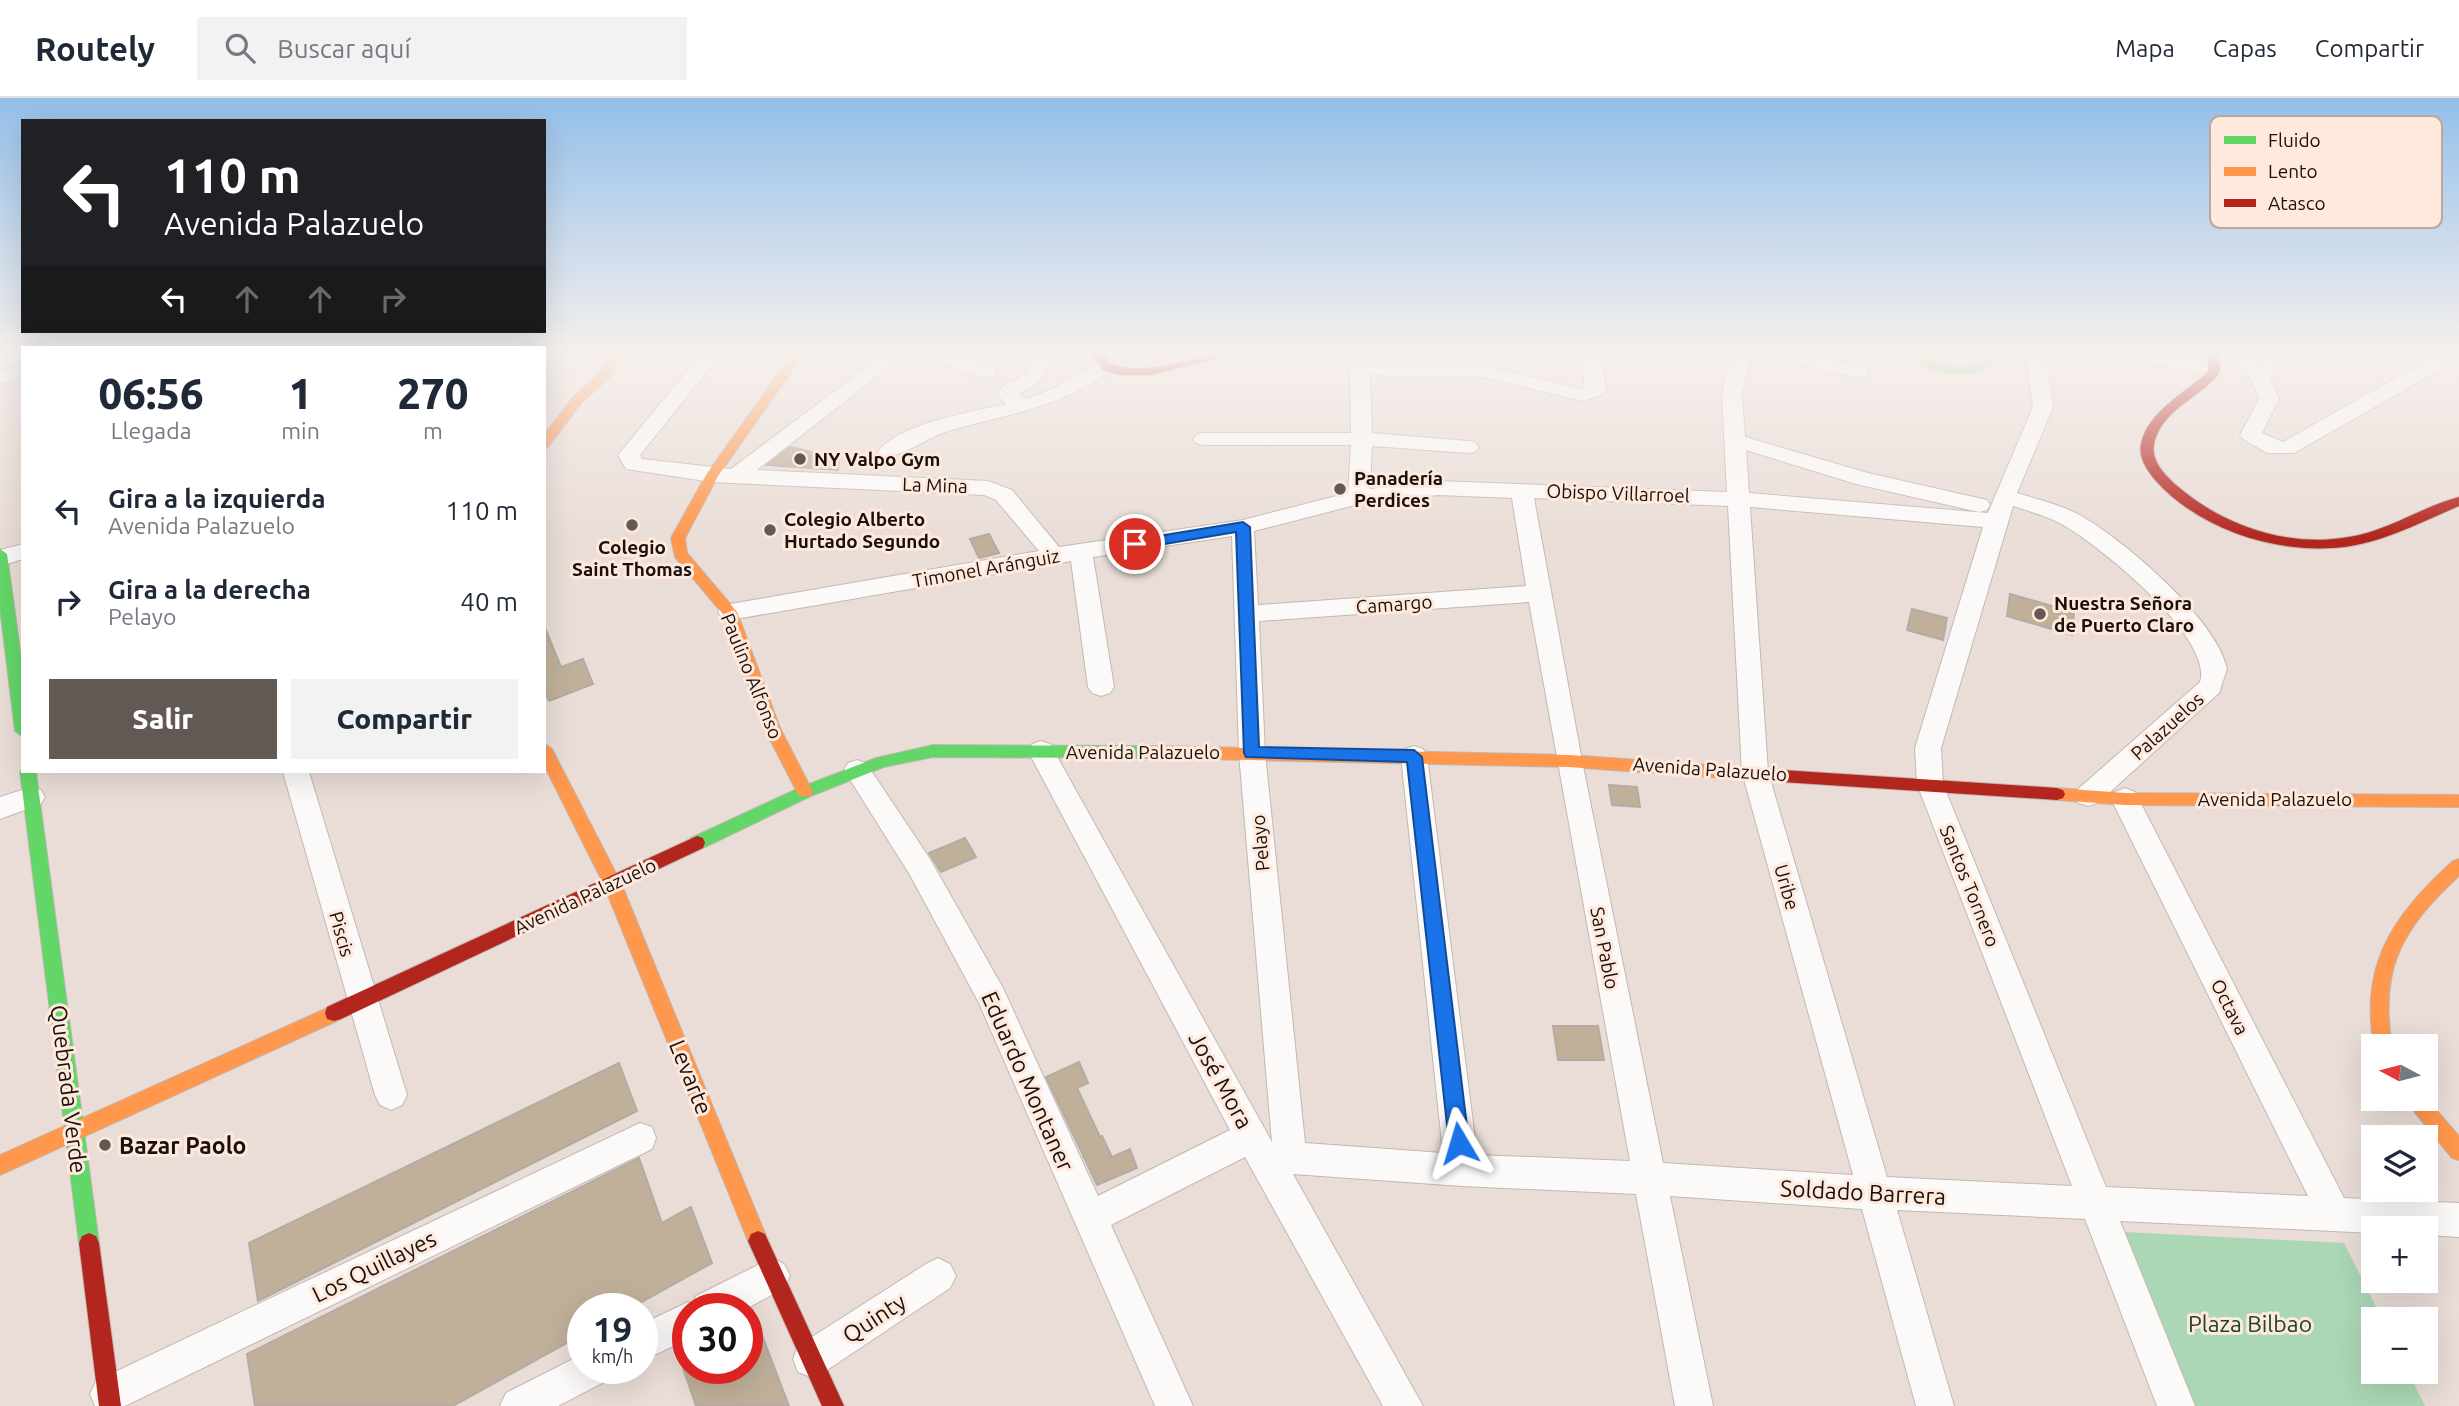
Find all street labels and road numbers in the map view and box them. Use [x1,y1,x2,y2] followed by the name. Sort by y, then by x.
[902,473,968,497] street label: La Mina
[1546,480,1690,506] street label: Obispo Villarroel
[911,544,1062,592] street label: Timonel Aránguiz
[1355,590,1433,618] street label: Camargo
[717,610,787,742] street label: Paulino Alfonso
[2126,688,2208,764] street label: Palazuelos
[1066,741,1220,763] street label: Avenida Palazuelo
[1632,753,1788,785] street label: Avenida Palazuelo
[2198,788,2352,810] street label: Avenida Palazuelo
[1247,814,1273,872] street label: Pelayo
[1936,822,2004,950] street label: Santos Tornero
[510,853,660,939] street label: Avenida Palazuelo
[1770,862,1804,912] street label: Uribe
[1586,905,1624,991] street label: San Pablo
[325,909,359,959] street label: Piscis
[2207,975,2253,1039] street label: Octava
[977,987,1079,1175] street label: Eduardo Montaner
[46,1003,92,1175] street label: Quebrada Verde
[1184,1027,1258,1133] street label: José Mora
[665,1036,717,1118] street label: Levarte
[1779,1175,1947,1209] street label: Soldado Barrera
[308,1225,440,1307] street label: Los Quillayes
[838,1288,910,1348] street label: Quinty

